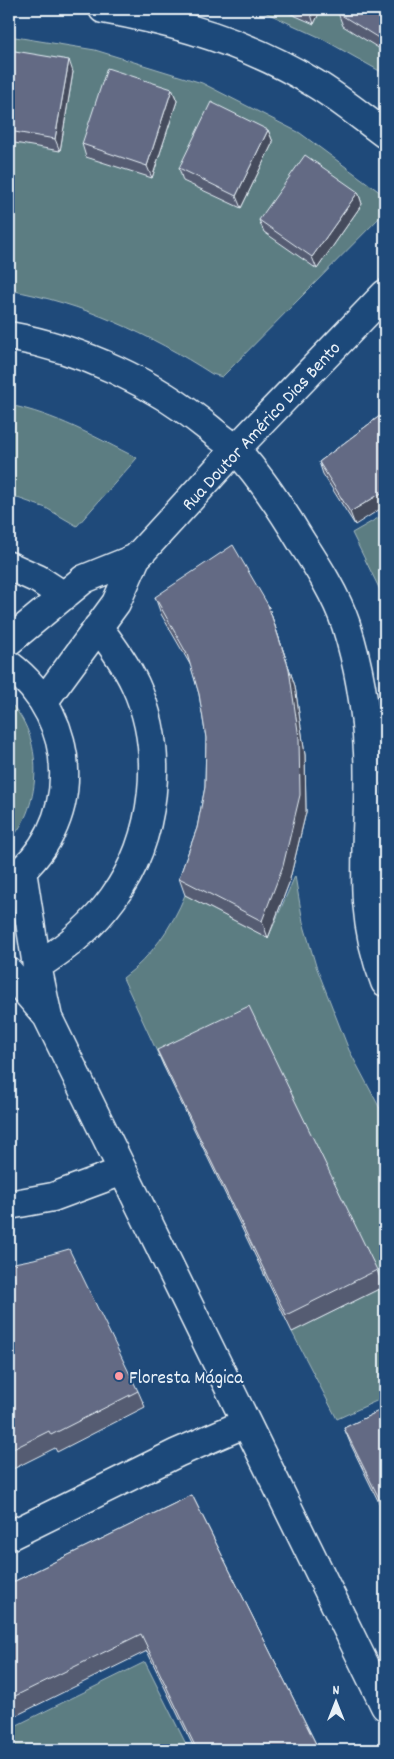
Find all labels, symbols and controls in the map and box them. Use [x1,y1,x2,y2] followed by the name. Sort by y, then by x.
[177,337,348,518] street label: Rua Doutor Américo Dias Bento
[129,1366,244,1393] place label: Floresta Mágica
[113,1370,125,1382] marker: Floresta Mágica
[312,1676,362,1726] north arrow
[333,1681,340,1701] text: N

